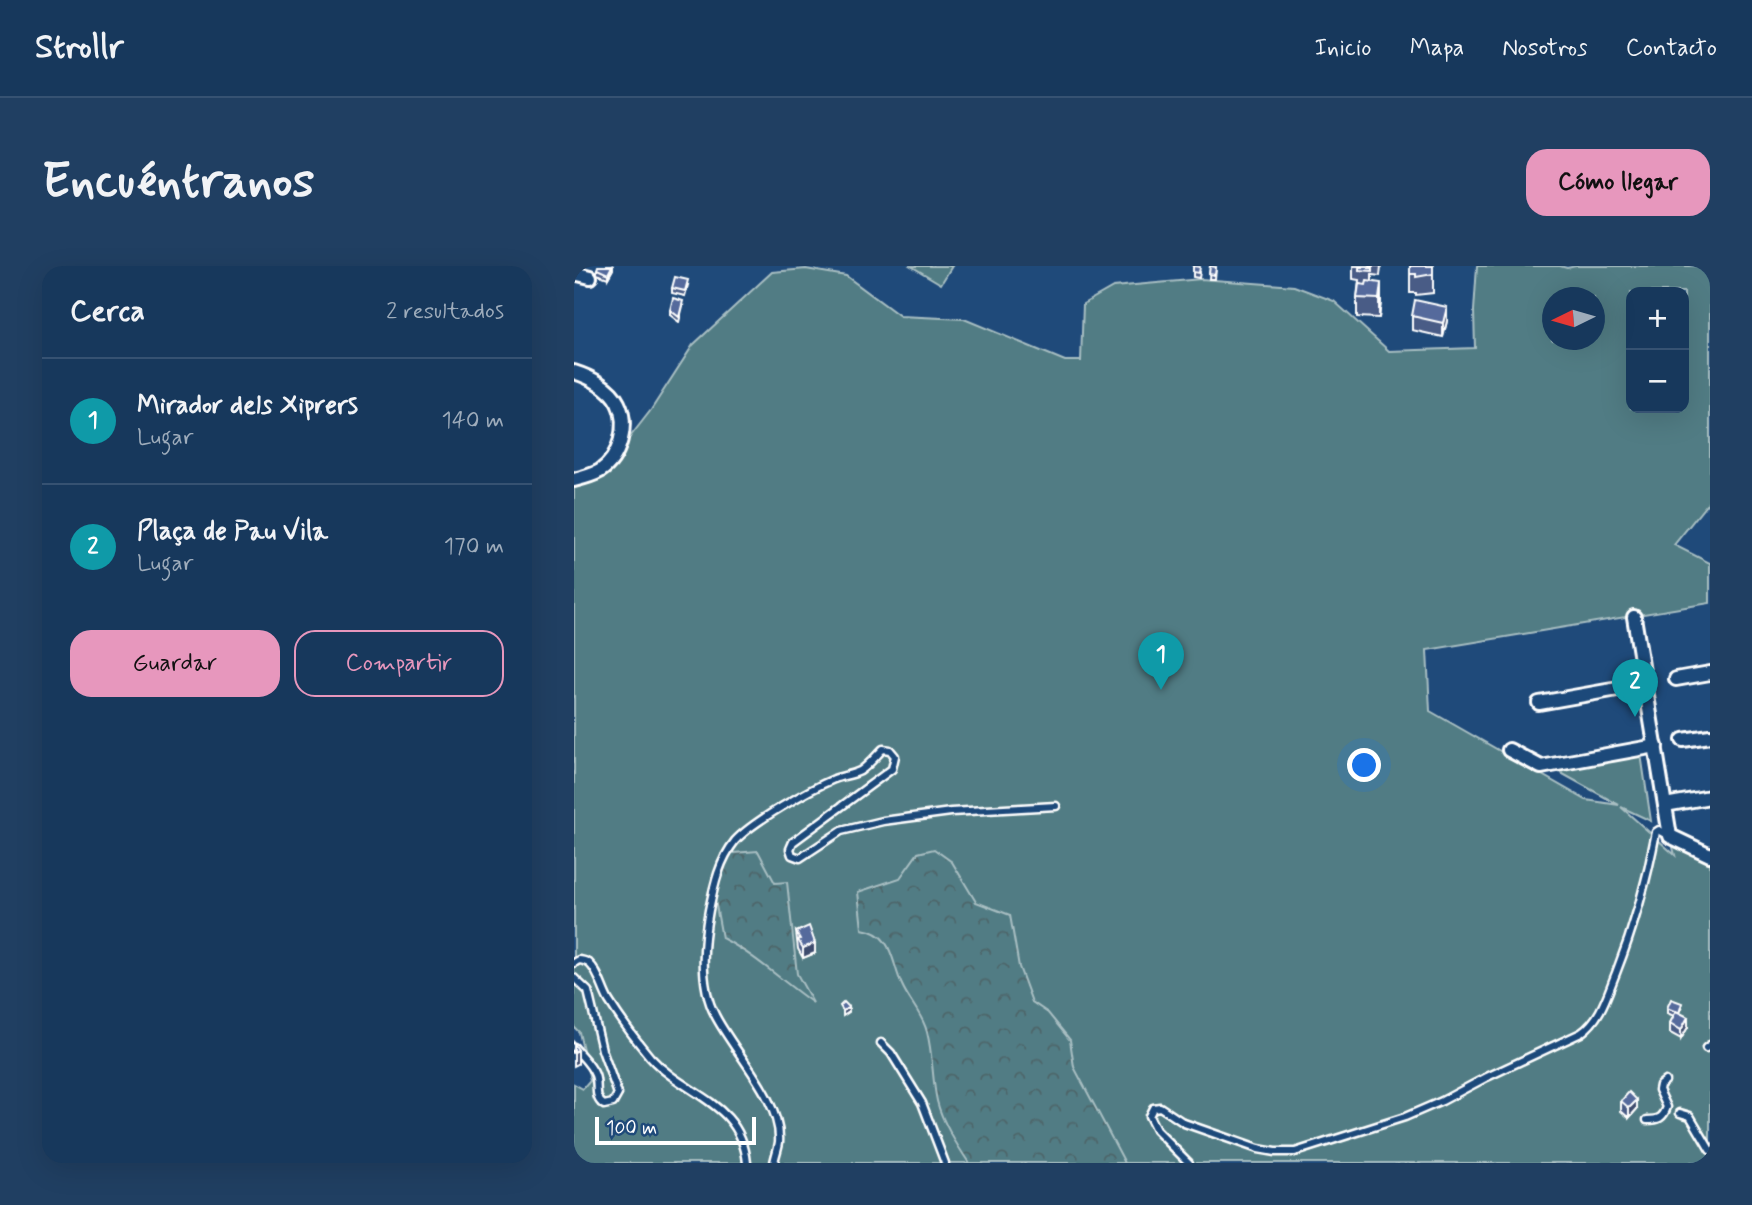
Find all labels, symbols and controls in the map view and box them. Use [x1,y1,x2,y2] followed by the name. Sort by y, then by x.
[35,26,124,70] text: Strollr
[1314,33,1372,64] text: Inicio
[1410,33,1464,64] text: Mapa
[1502,33,1588,64] text: Nosotros
[1626,33,1717,64] text: Contacto
[1526,149,1710,216] button: Cómo llegar
[42,150,314,215] text: Encuéntranos
[1542,287,1605,350] north arrow
[1626,287,1689,413] map controls
[1626,287,1689,350] button: +
[70,292,145,331] text: Cerca
[386,297,504,327] text: 2 resultados
[1626,350,1689,413] button: −
[137,389,358,423] text: Mirador dels Xiprers
[88,406,98,436] text: 1
[441,406,504,436] text: 140 m
[137,423,194,453] text: Lugar
[137,515,328,549] text: Plaça de Pau Vila
[87,532,99,562] text: 2
[444,532,504,562] text: 170 m
[137,549,194,579] text: Lugar
[70,630,280,697] button: Guardar
[294,630,504,697] button: Compartir
[1138,632,1184,690] pin: 1
[1612,659,1658,717] pin: 2
[1347,748,1381,782] your location
[595,1114,756,1146] scale bar
[606,1116,657,1141] text: 100 m

